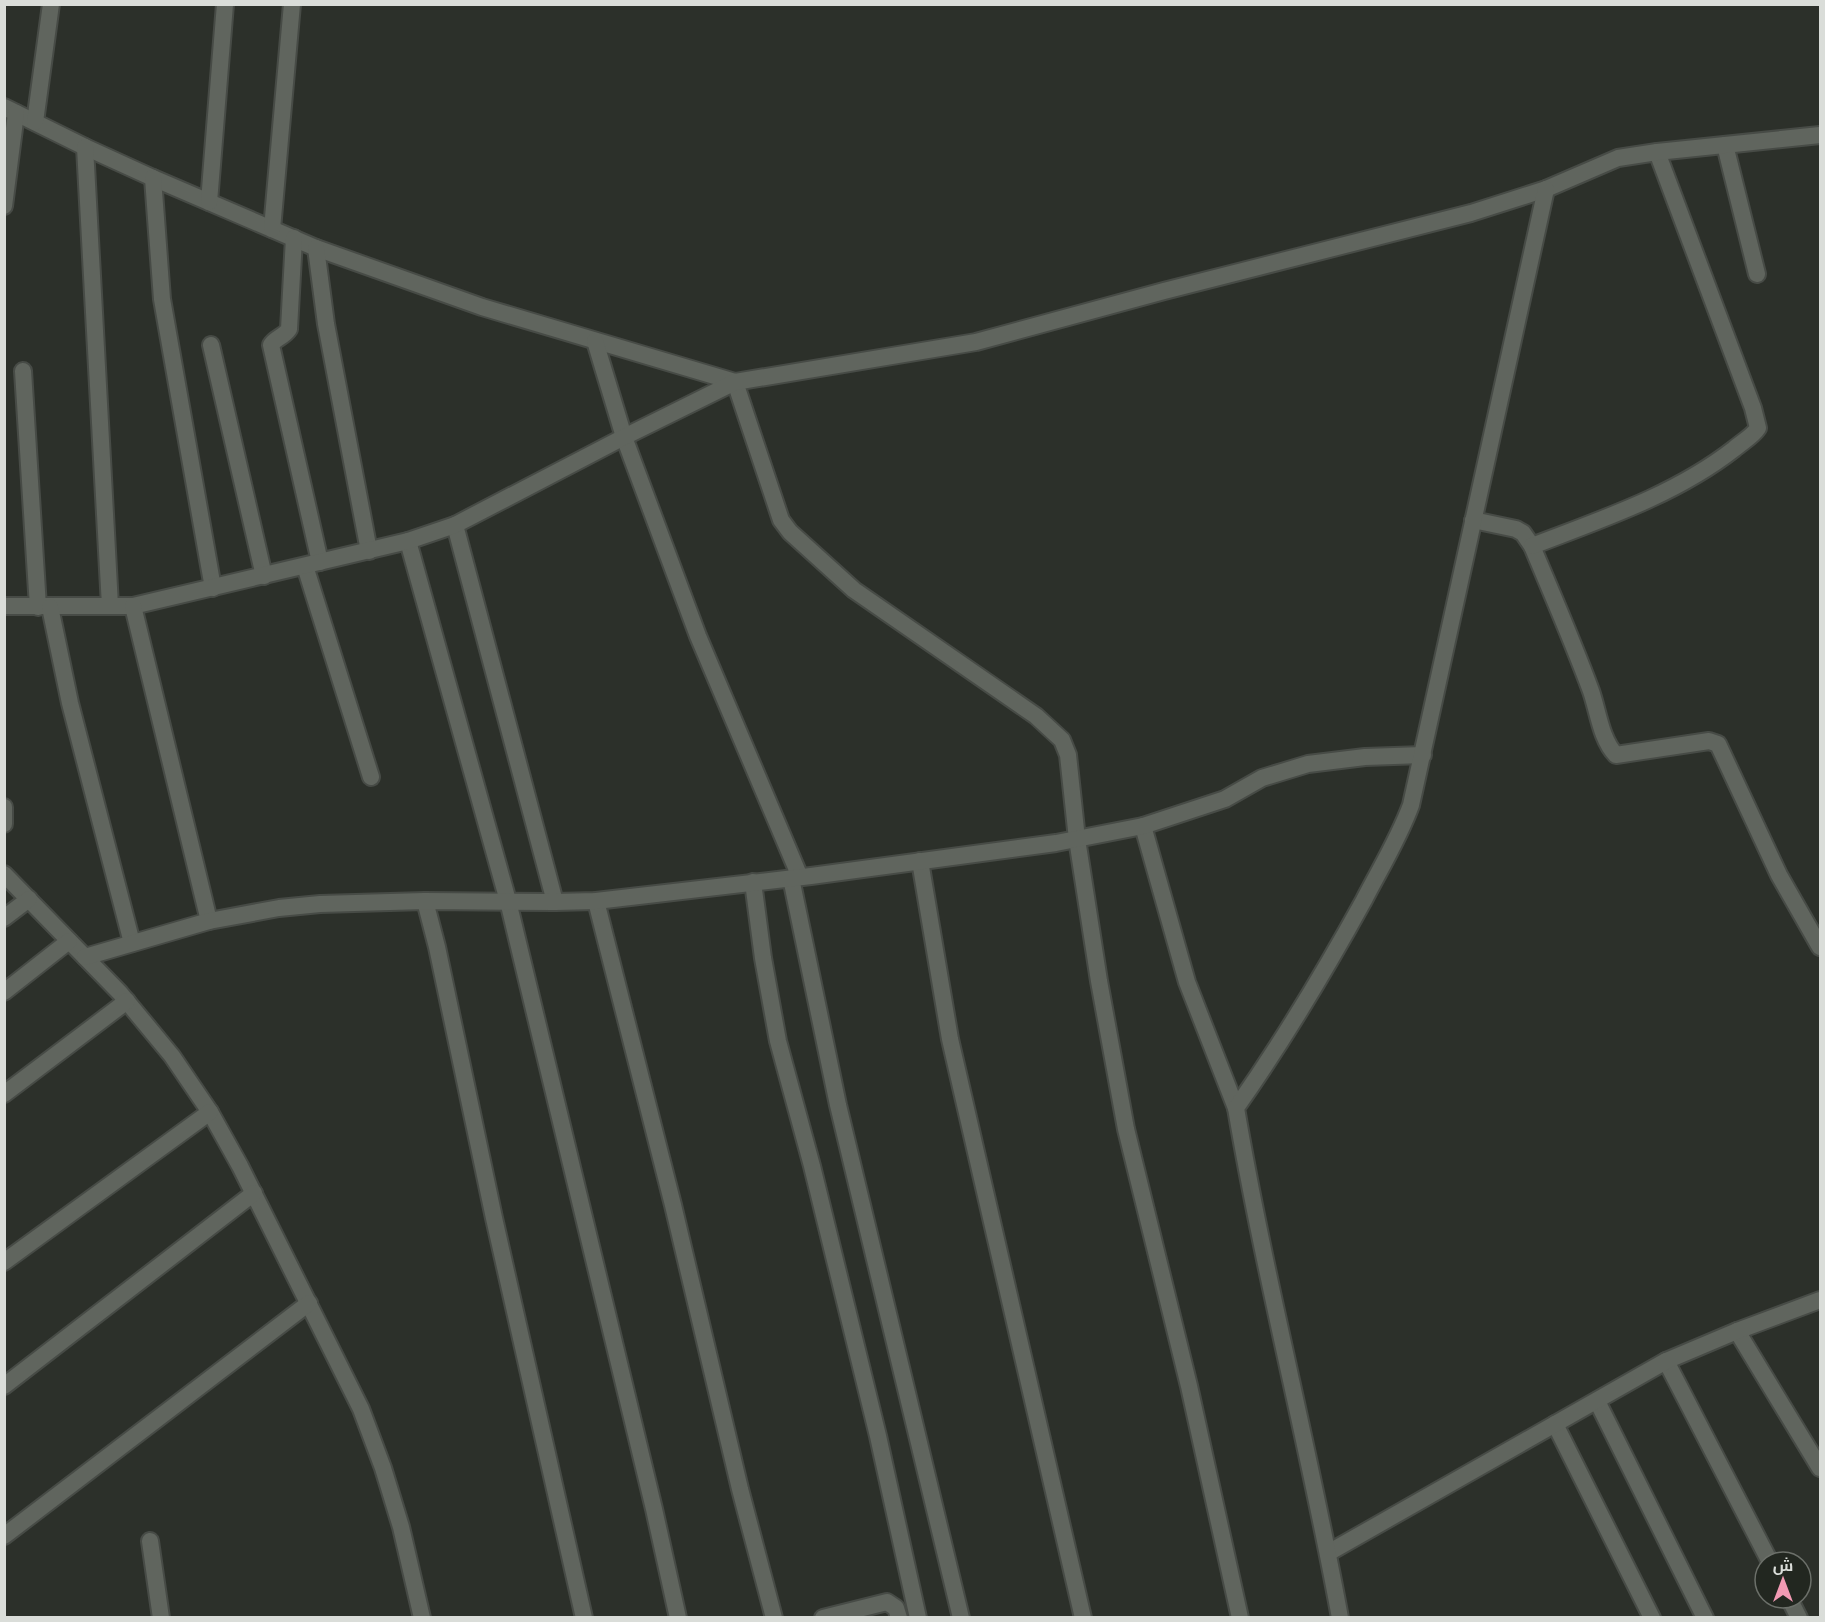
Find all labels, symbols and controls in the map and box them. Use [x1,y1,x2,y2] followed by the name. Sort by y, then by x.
[1753,1550,1813,1610] north arrow
[1773,1556,1793,1575] text: ش

